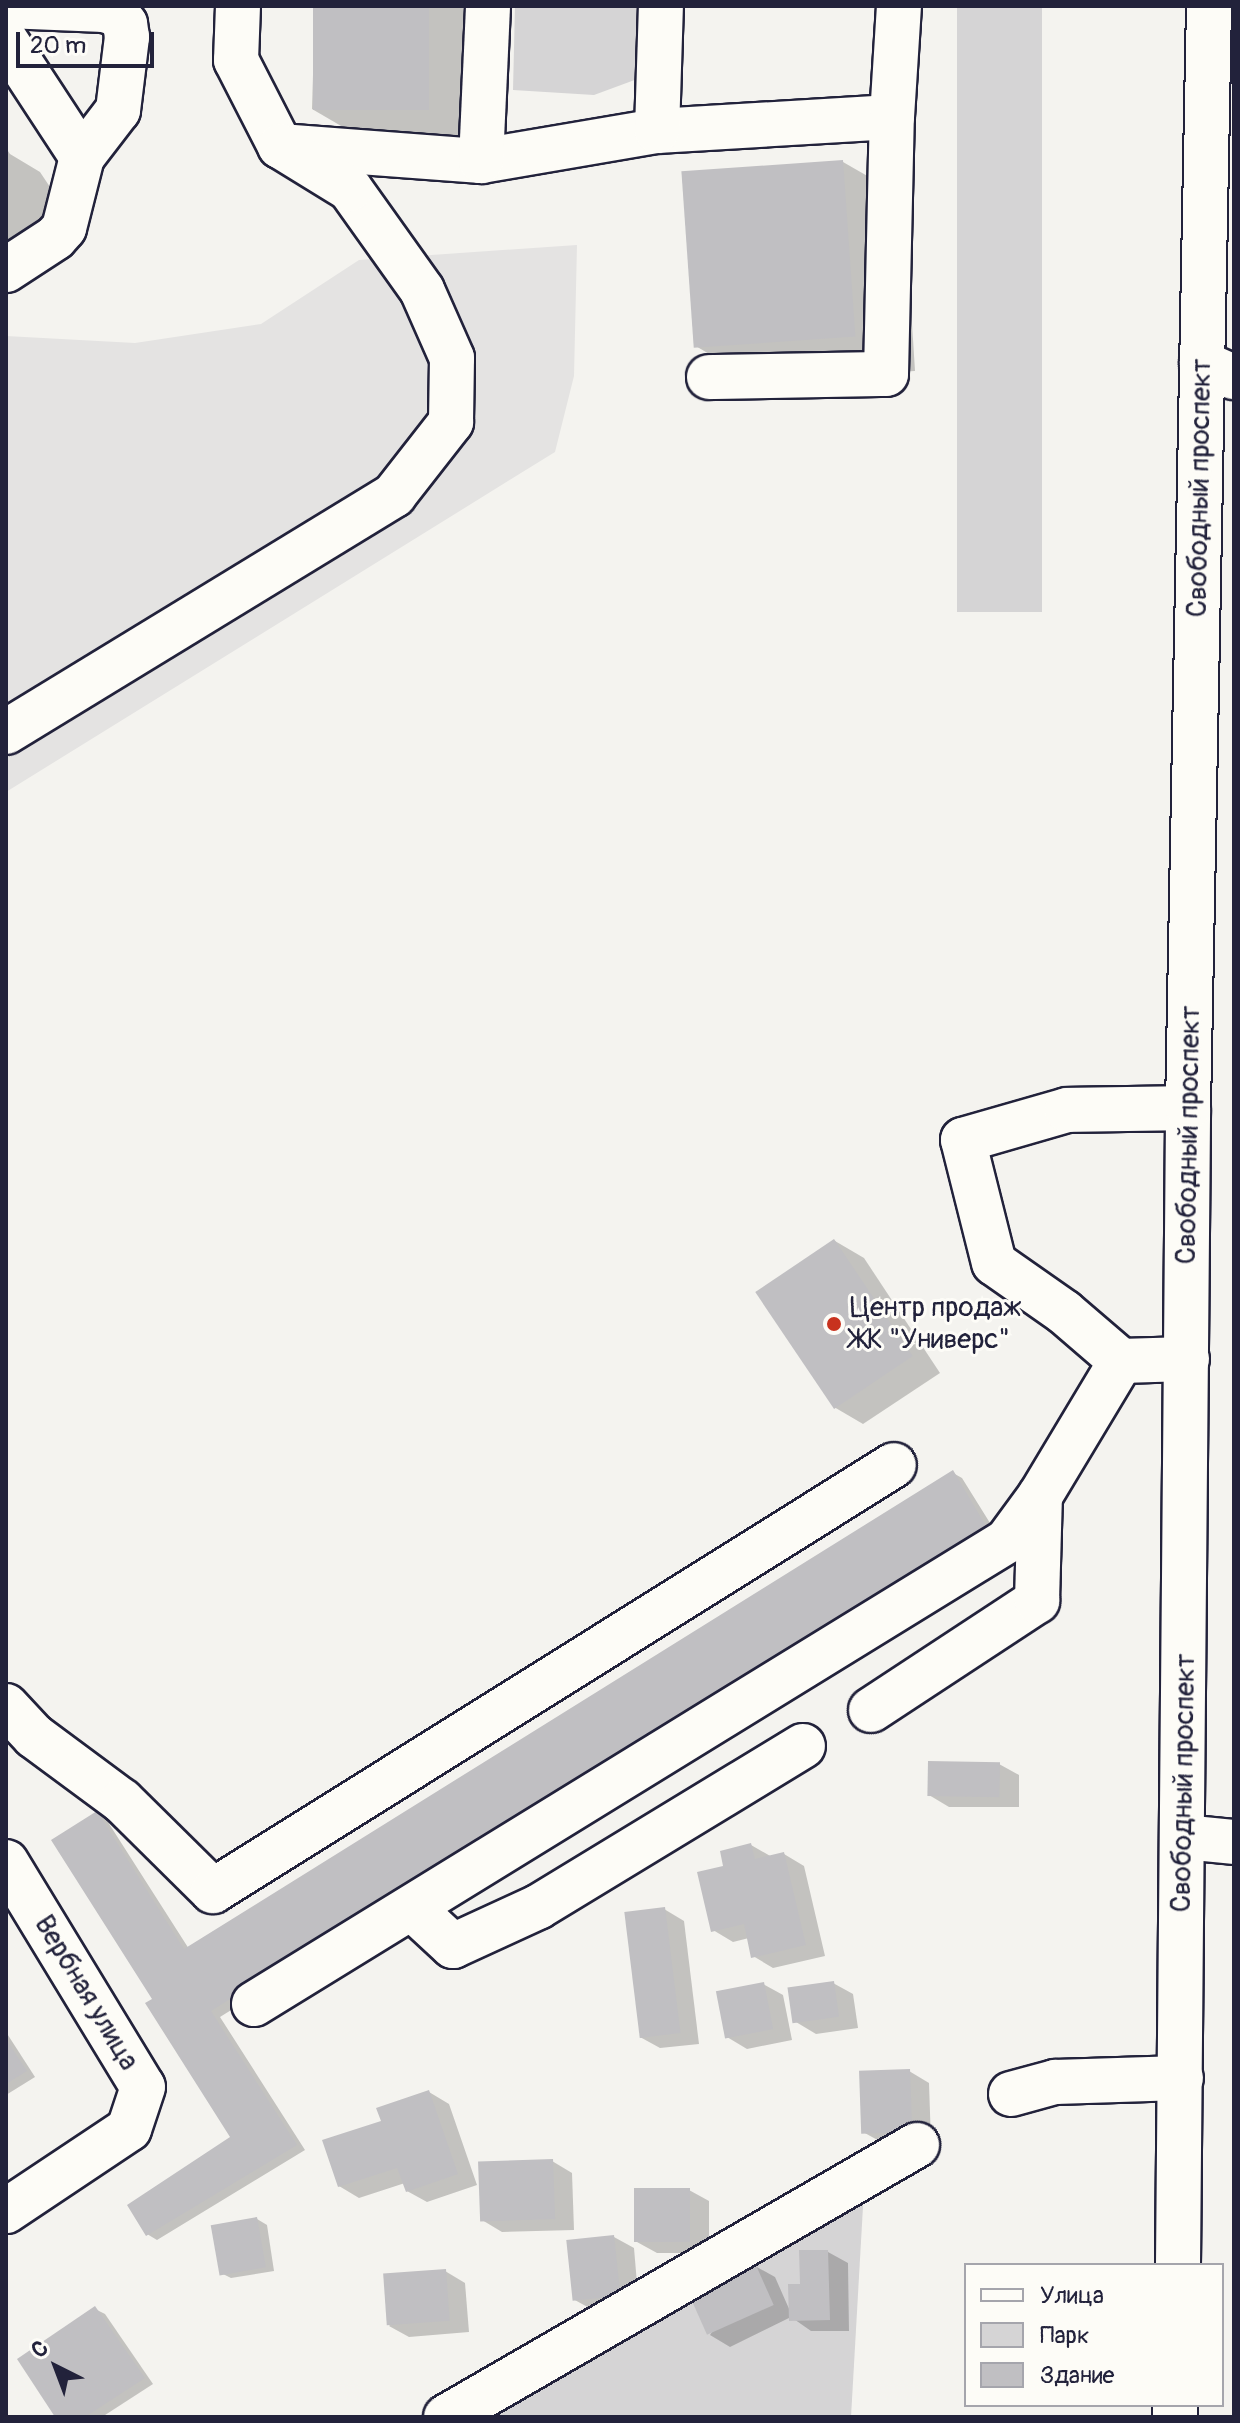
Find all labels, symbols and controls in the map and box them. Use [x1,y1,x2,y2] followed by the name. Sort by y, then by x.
[20,16,158,66] scale bar
[30,31,86,60] text: 20 m
[1181,358,1219,618] street label: Свободный проспект
[1170,1005,1208,1265] street label: Свободный проспект
[850,1291,1021,1357] place label: Центр продаж ЖК "Универс"
[825,1315,843,1333] marker: Центр продаж ЖК "Универс"
[1165,1653,1203,1913] street label: Свободный проспект
[27,1909,145,2077] street label: Вербная улица
[964,2263,1224,2407] legend
[1040,2281,1104,2310] text: Улица
[1040,2321,1089,2350] text: Парк
[16,2327,96,2407] north arrow
[26,2334,54,2364] text: С
[1040,2361,1114,2390] text: Здание

